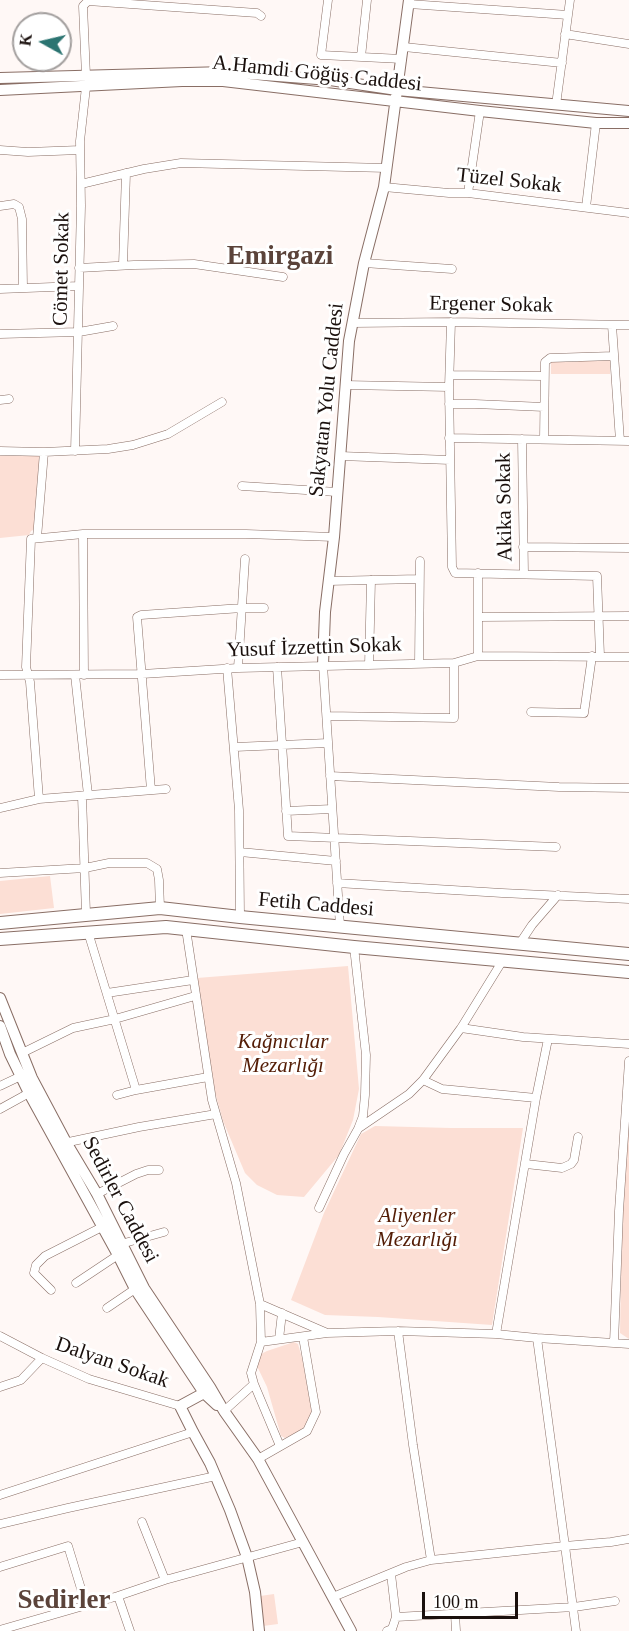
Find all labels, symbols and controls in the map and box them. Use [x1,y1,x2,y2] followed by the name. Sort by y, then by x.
[12,12,72,72] north arrow
[16,32,35,47] text: K
[211,50,423,98] street label: A.Hamdi Göğüş Caddesi
[455,163,563,199] street label: Tüzel Sokak
[48,212,76,326] street label: Cömet Sokak
[227,241,333,273] district label: Emirgazi
[429,291,553,319] street label: Ergener Sokak
[304,302,350,498] street label: Sakyatan Yolu Caddesi
[491,452,519,562] street label: Akika Sokak
[226,632,402,664] street label: Yusuf İzzettin Sokak
[257,887,375,923] street label: Fetih Caddesi
[237,1029,329,1079] park label: Kağnıcılar Mezarlığı
[76,1133,164,1267] street label: Sedirler Caddesi
[376,1203,458,1253] park label: Aliyenler Mezarlığı
[52,1332,172,1394] street label: Dalyan Sokak
[425,1580,521,1618] scale bar
[18,1585,110,1617] district label: Sedirler
[433,1592,479,1612] text: 100 m

